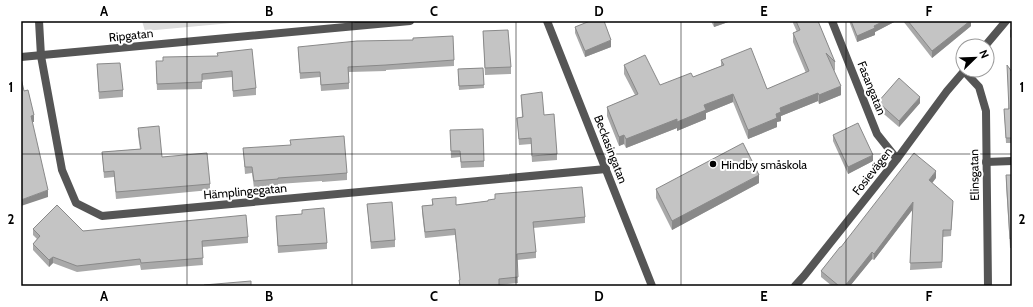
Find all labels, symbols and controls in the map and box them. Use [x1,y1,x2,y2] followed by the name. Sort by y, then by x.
[100,3,109,19] text: A
[265,3,273,19] text: B
[430,3,438,19] text: C
[594,3,604,19] text: D
[760,3,768,19] text: E
[926,3,933,19] text: F
[108,25,154,45] street label: Ripgatan
[955,38,995,78] north arrow
[976,48,992,60] text: N
[854,59,890,117] street label: Fasangatan
[9,79,13,95] text: 1
[1020,79,1024,95] text: 1
[591,113,631,186] street label: Beckasingatan
[849,144,895,198] street label: Fosievägen
[966,149,982,201] street label: Elinsgatan
[721,157,807,172] place label: Hindby småskola
[708,159,718,169] marker: Hindby småskola
[203,180,288,202] street label: Hämplingegatan
[8,211,15,227] text: 2
[1019,211,1026,227] text: 2
[100,288,109,304] text: A
[265,288,273,304] text: B
[430,288,438,304] text: C
[594,288,604,304] text: D
[760,288,768,304] text: E
[926,288,933,304] text: F

